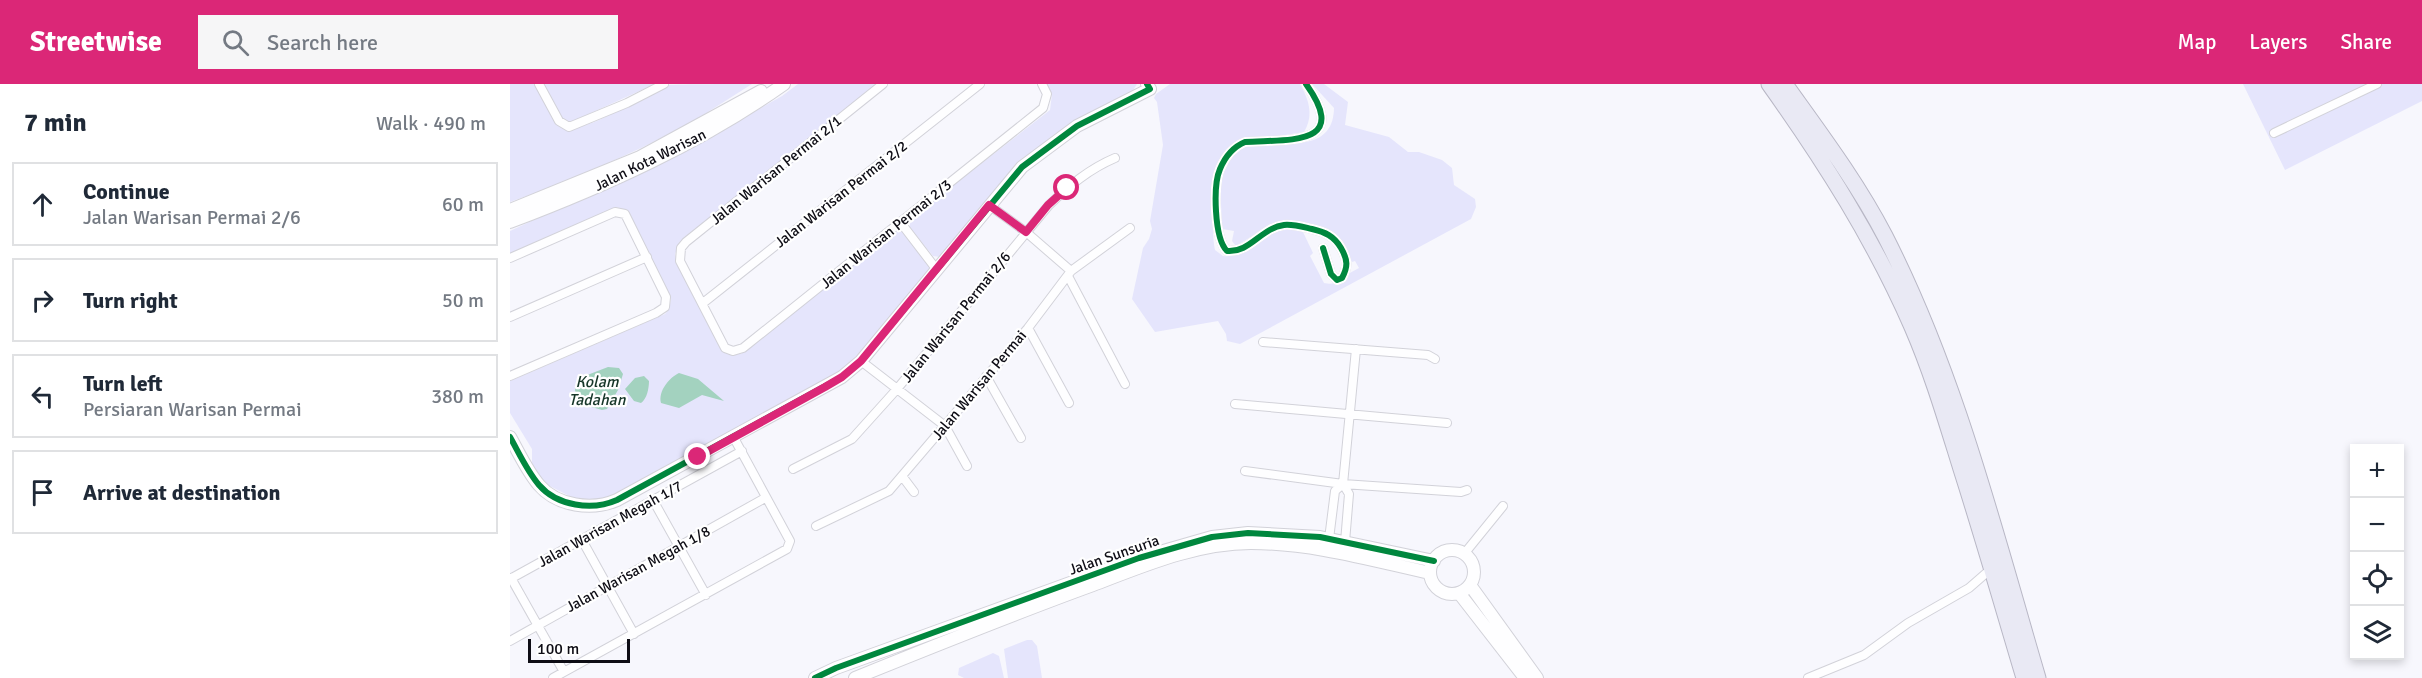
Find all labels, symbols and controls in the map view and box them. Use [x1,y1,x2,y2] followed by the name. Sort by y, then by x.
[198,15,618,69] search box
[30,25,162,59] text: Streetwise
[219,26,252,59] icon: search
[267,29,378,56] text: Search here
[2178,29,2216,55] text: Map
[2249,29,2307,55] text: Layers
[2340,29,2392,55] text: Share
[24,107,87,139] text: 7 min
[376,111,486,136] text: Walk · 490 m
[707,112,845,228] street label: Jalan Warisan Permai 2/1
[591,125,709,195] street label: Jalan Kota Warisan
[771,137,911,251] street label: Jalan Warisan Permai 2/2
[1053,174,1079,200] route start
[817,176,955,292] street label: Jalan Warisan Permai 2/3
[83,178,170,205] text: Continue
[26,188,59,221] icon: ahead
[442,192,484,217] text: 60 m
[83,205,301,230] text: Jalan Warisan Permai 2/6
[898,248,1014,386] street label: Jalan Warisan Permai 2/6
[26,284,59,317] icon: right
[83,287,178,314] text: Turn right
[442,288,484,313] text: 50 m
[928,327,1030,443] street label: Jalan Warisan Permai
[83,370,163,397] text: Turn left
[569,372,627,410] water label: Kolam Tadahan
[26,380,59,413] icon: left
[431,384,484,409] text: 380 m
[83,397,302,422] text: Persiaran Warisan Permai
[684,443,710,469] route end
[2350,444,2404,660] map controls
[2350,444,2404,498] button: +
[26,476,59,509] icon: arrive
[535,477,685,571] street label: Jalan Warisan Megah 1/7
[83,479,280,506] text: Arrive at destination
[2350,498,2404,552] button: −
[563,522,713,616] street label: Jalan Warisan Megah 1/8
[1066,531,1162,579] street label: Jalan Sunsuria
[2350,552,2404,606] button: locate
[2350,606,2404,660] button: layers
[528,636,630,664] scale bar
[537,639,579,659] text: 100 m

